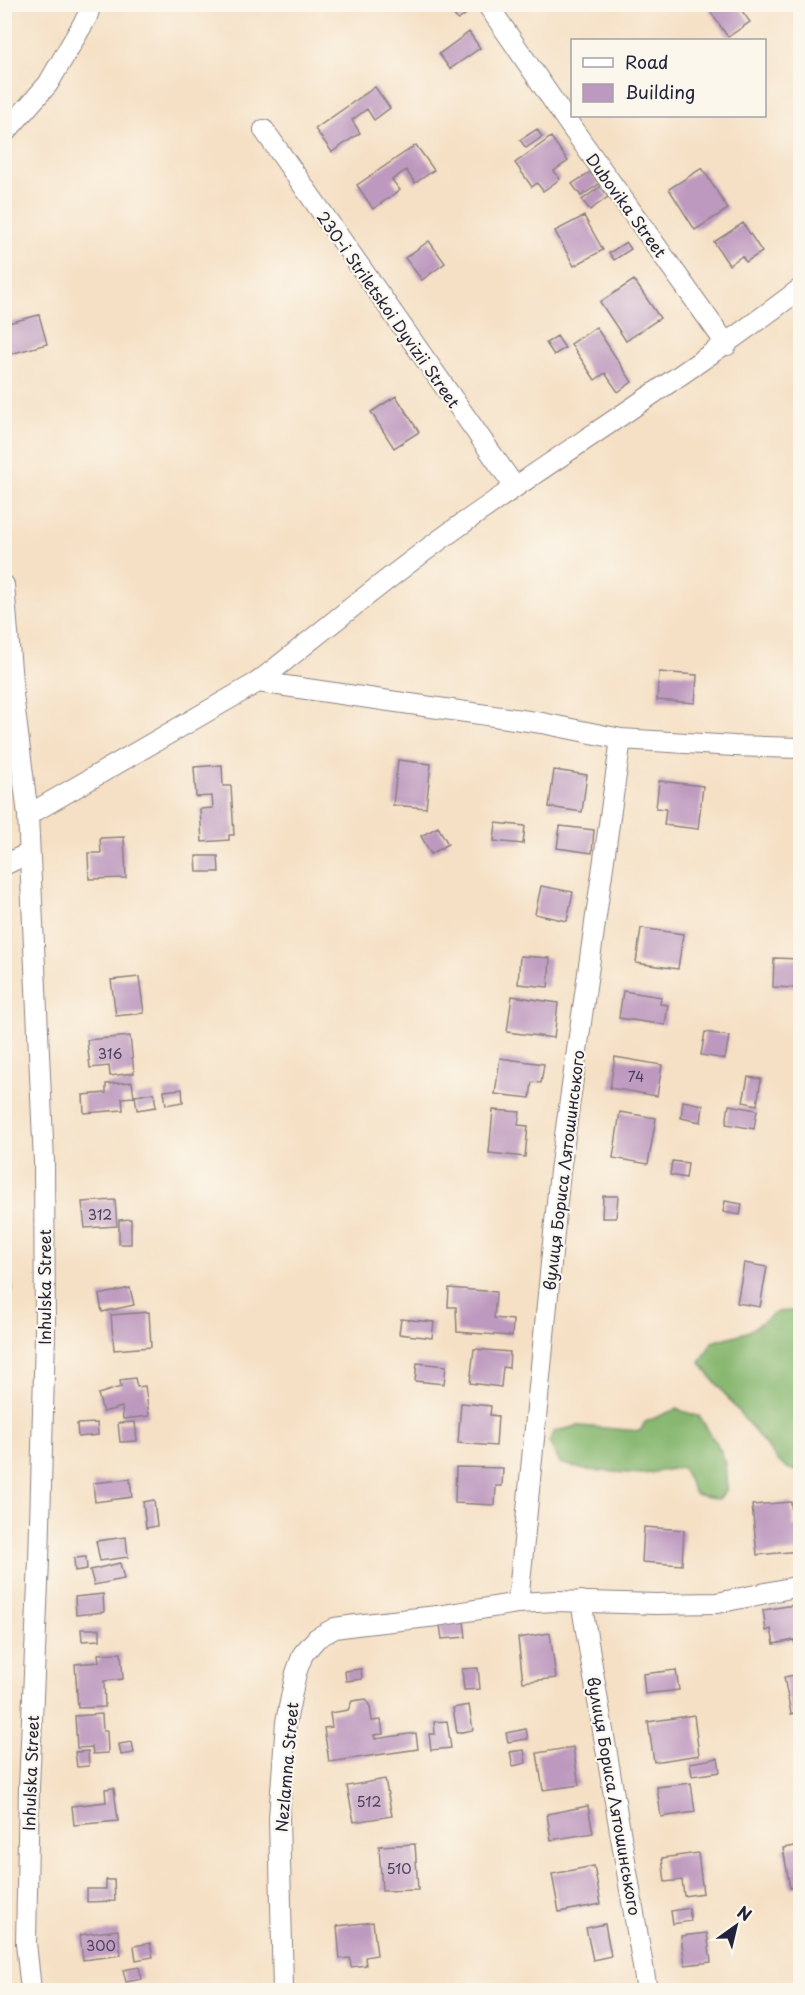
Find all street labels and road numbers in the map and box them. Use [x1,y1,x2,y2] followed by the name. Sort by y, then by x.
[581,148,673,262] street label: Dubovika Street
[312,206,467,413] street label: 230-i Striletskoi Dyvizii Street
[536,1048,590,1292] street label: вулиця Бориса Лятошинського
[32,1229,56,1345] street label: Inhulska Street
[582,1675,648,1917] street label: вулиця Бориса Лятошинського
[268,1701,304,1833] street label: Nezlamna Street
[16,1715,44,1831] street label: Inhulska Street

